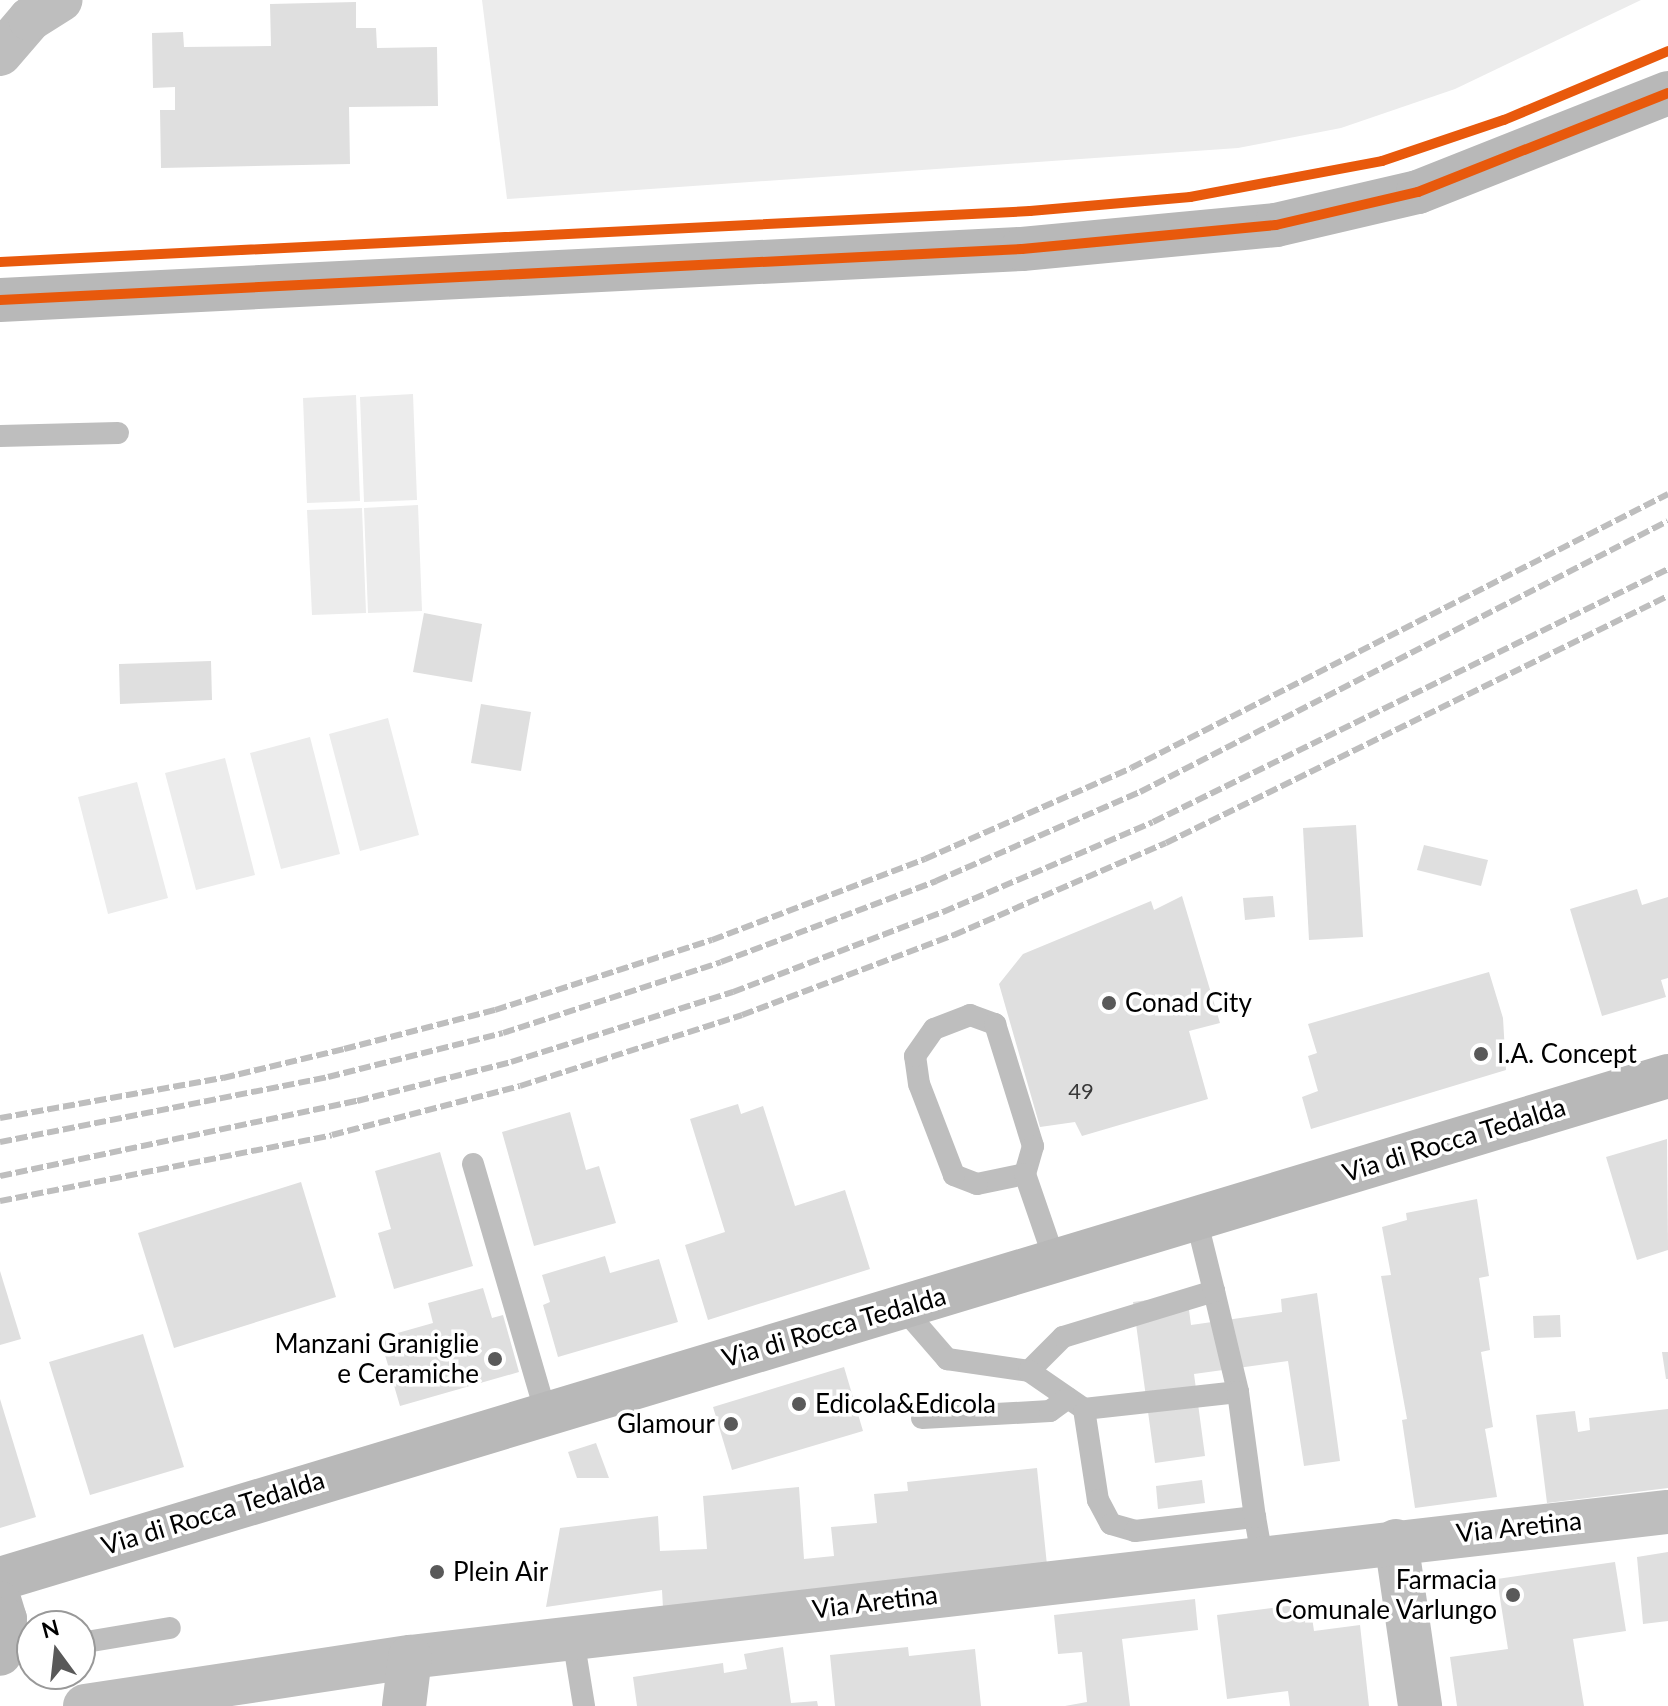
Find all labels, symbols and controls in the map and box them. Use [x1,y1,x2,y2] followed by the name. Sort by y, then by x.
[1125,987,1252,1019] place label: Conad City
[1100,994,1118,1012] marker: Conad City
[1497,1038,1637,1070] place label: I.A. Concept
[1472,1045,1490,1063] marker: I.A. Concept
[1068,1078,1094,1104] house number: 49
[1338,1091,1570,1189] street label: Via di Rocca Tedalda
[718,1280,950,1374] street label: Via di Rocca Tedalda
[274,1328,479,1390] place label: Manzani Graniglie e Ceramiche
[486,1350,504,1368] marker: Manzani Graniglie e Ceramiche
[815,1388,996,1420] place label: Edicola&Edicola
[790,1395,808,1413] marker: Edicola&Edicola
[617,1408,715,1440] place label: Glamour
[722,1415,740,1433] marker: Glamour
[97,1464,329,1562] street label: Via di Rocca Tedalda
[1454,1505,1584,1549] street label: Via Aretina
[453,1556,549,1588] place label: Plein Air
[428,1563,446,1581] marker: Plein Air
[1274,1564,1497,1626] place label: Farmacia Comunale Varlungo
[810,1579,940,1625] street label: Via Aretina
[1504,1586,1522,1604] marker: Farmacia Comunale Varlungo
[16,1610,96,1690] north arrow
[38,1613,62,1644] text: N

